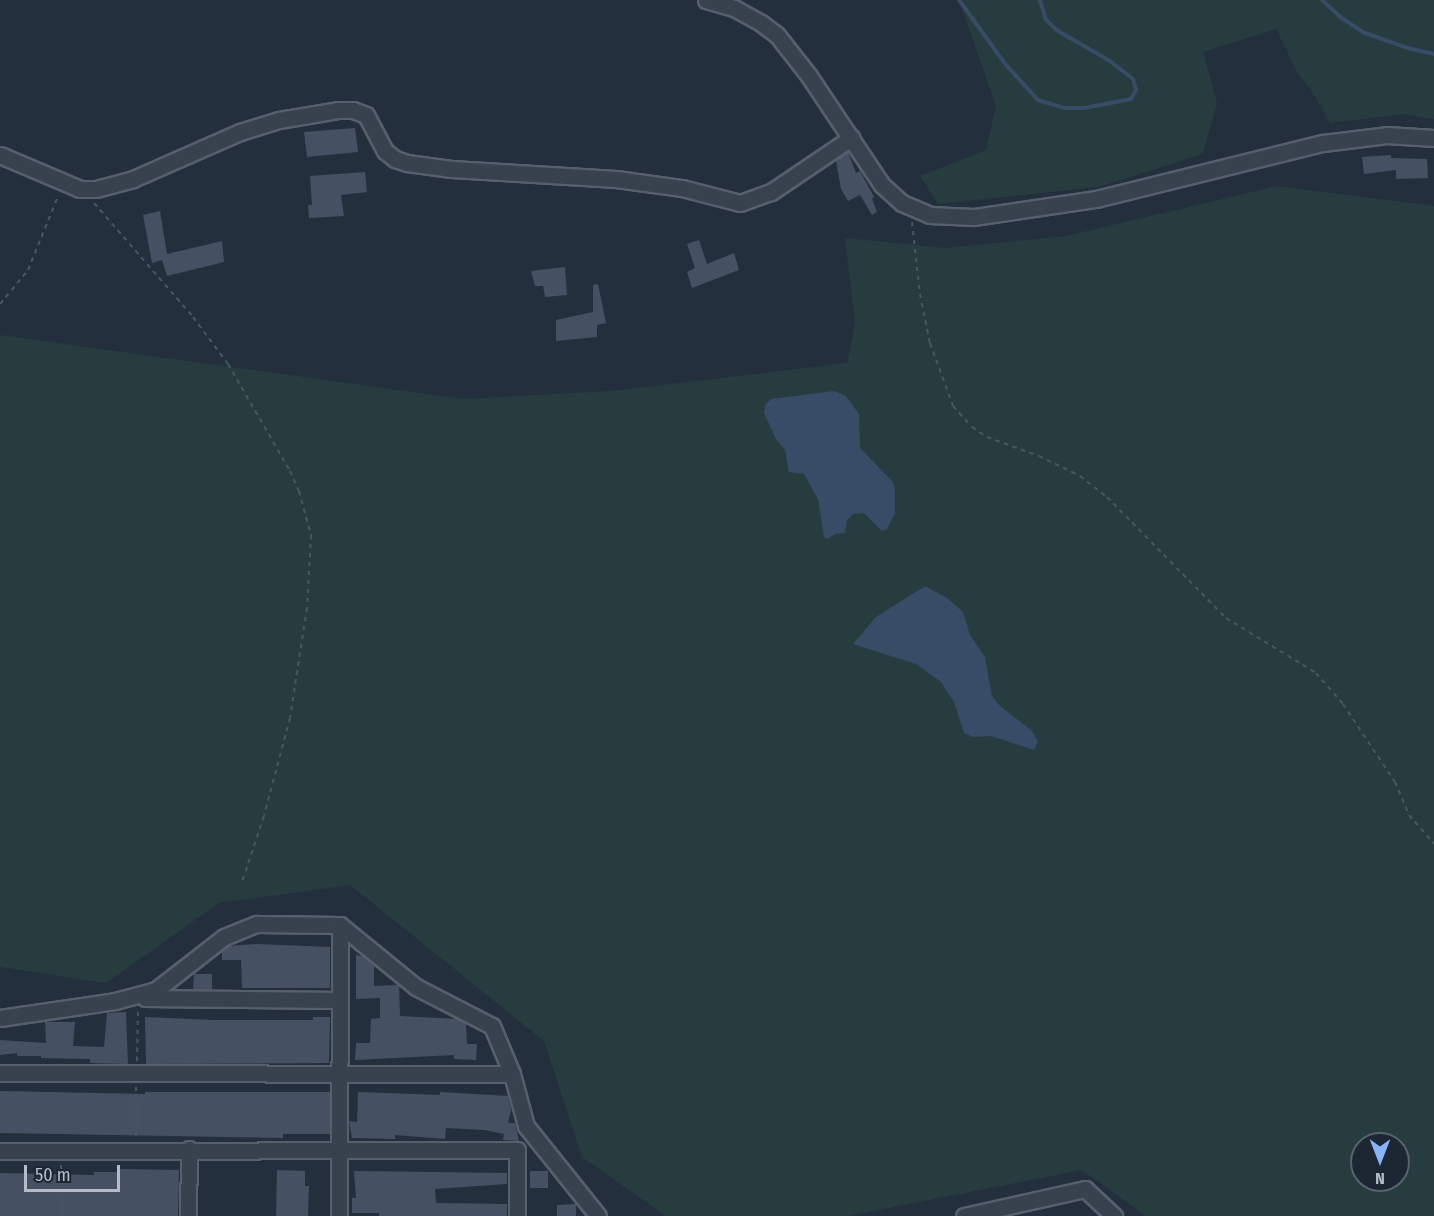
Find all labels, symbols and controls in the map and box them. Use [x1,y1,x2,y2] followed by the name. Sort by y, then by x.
[1350,1132,1410,1192] north arrow
[27,1153,123,1191] scale bar
[35,1164,71,1186] text: 50 m
[1375,1169,1385,1188] text: N

